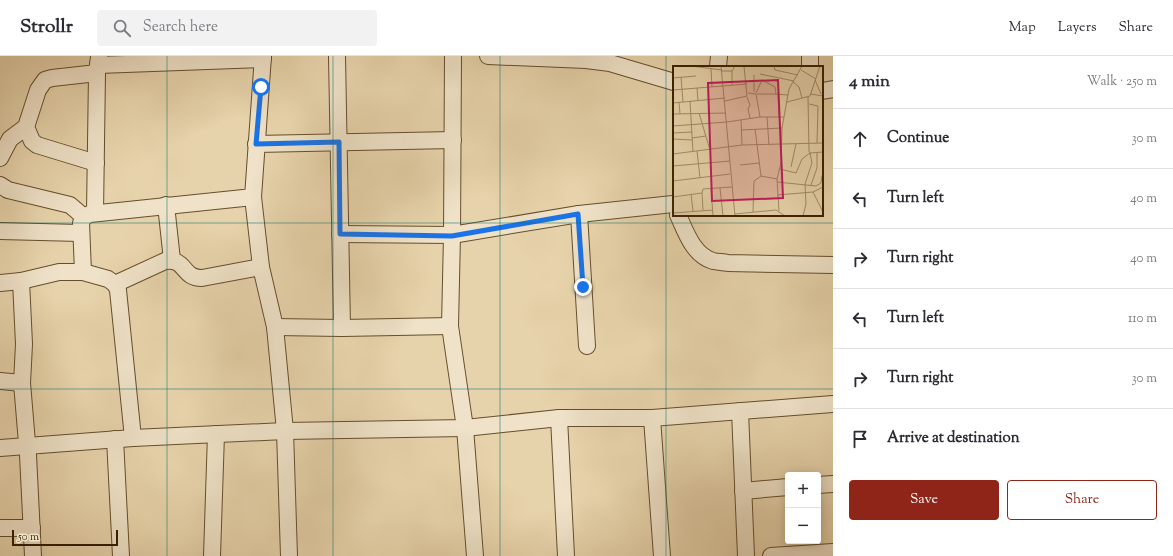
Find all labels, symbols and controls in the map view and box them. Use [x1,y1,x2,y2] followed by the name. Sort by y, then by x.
[97,10,377,46] search box
[20,14,73,41] text: Strollr
[111,17,133,39] icon: search
[143,17,218,38] text: Search here
[1009,18,1036,38] text: Map
[1058,18,1096,38] text: Layers
[1118,18,1153,38] text: Share
[673,66,823,216] inset map
[849,70,890,94] text: 4 min
[1087,73,1157,91] text: Walk · 250 m
[252,78,270,96] route start
[849,128,871,150] icon: ahead
[887,128,949,149] text: Continue
[1131,130,1157,148] text: 30 m
[849,188,871,210] icon: left
[887,188,944,209] text: Turn left
[1130,190,1157,208] text: 40 m
[849,248,871,270] icon: right
[887,248,953,269] text: Turn right
[1130,250,1157,268] text: 40 m
[574,278,592,296] route end
[849,308,871,330] icon: left
[887,308,944,329] text: Turn left
[1128,310,1157,328] text: 110 m
[849,368,871,390] icon: right
[887,368,953,389] text: Turn right
[1131,370,1157,388] text: 30 m
[849,428,871,450] icon: arrive
[887,428,1020,449] text: Arrive at destination
[785,472,821,544] map controls
[785,472,821,508] button: +
[849,480,999,520] button: Save
[1007,480,1157,520] button: Share
[785,508,821,544] button: −
[12,528,118,547] scale bar
[18,529,39,545] text: 50 m

